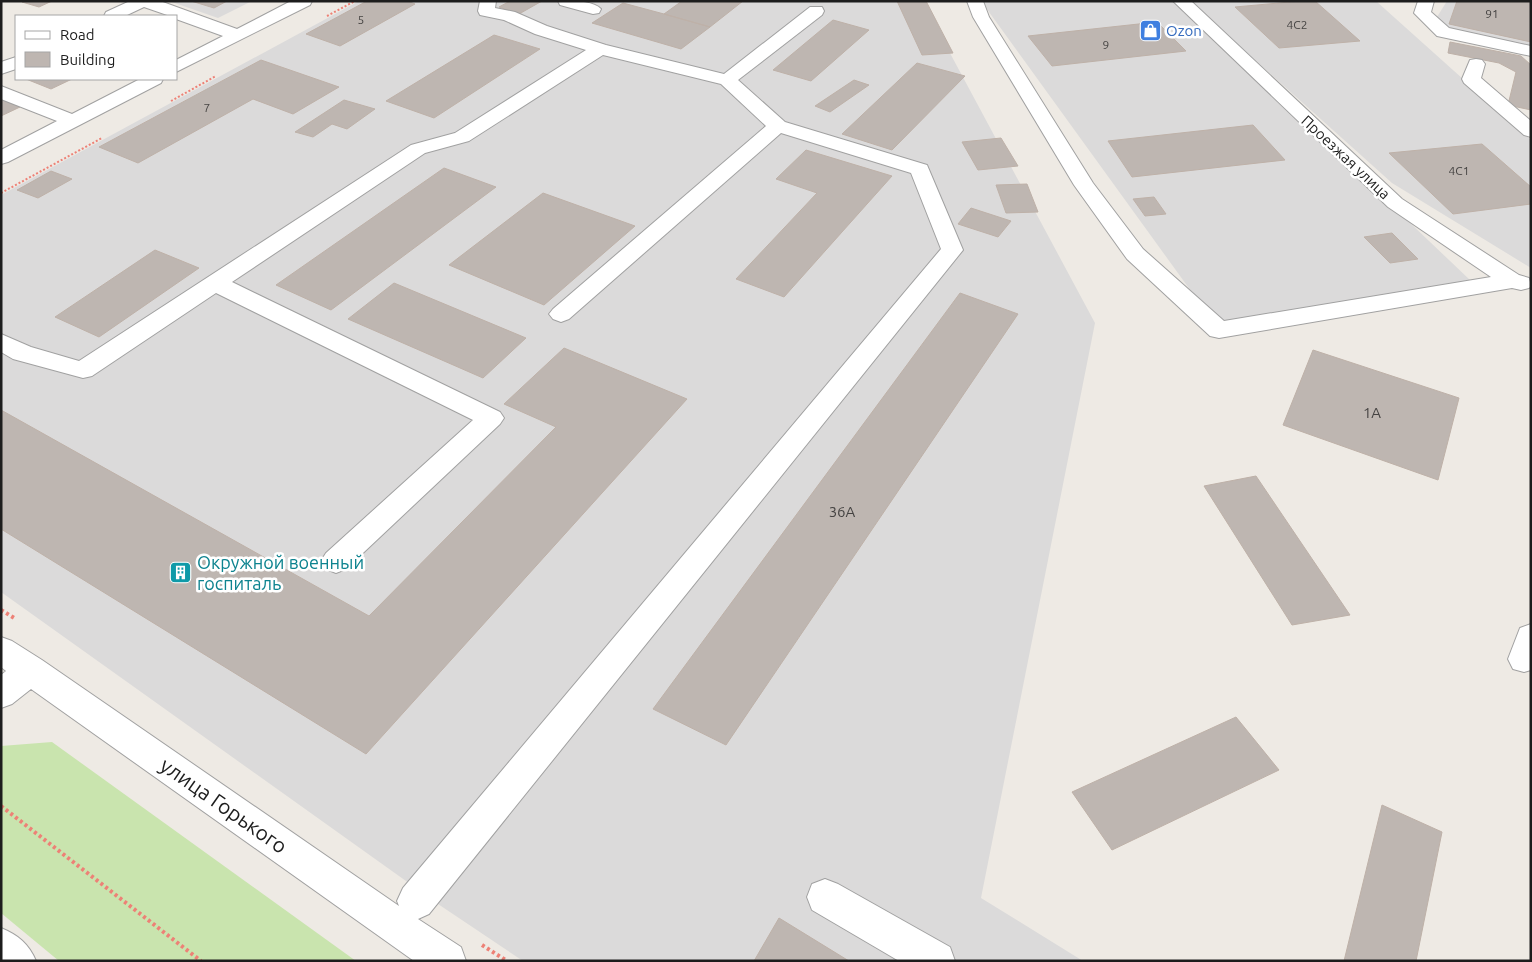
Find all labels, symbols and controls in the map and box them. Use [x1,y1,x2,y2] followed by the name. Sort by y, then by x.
[1485,7,1499,20] house number: 91
[358,13,364,26] house number: 5
[15,15,178,80] legend
[1138,18,1162,42] shop icon: Ozon
[1287,18,1307,31] house number: 4С2
[1166,22,1202,39] place label: Ozon
[60,26,95,43] text: Road
[1103,38,1109,51] house number: 9
[60,51,115,68] text: Building
[204,101,210,114] house number: 7
[1298,112,1394,202] street label: Проезжая улица
[1449,164,1469,177] house number: 4С1
[1363,404,1381,421] house number: 1А
[829,503,856,520] house number: 36А
[197,552,364,593] place label: Окружной военный госпиталь
[169,560,193,584] building icon: Окружной военный госпиталь
[156,752,292,858] street label: улица Горького

